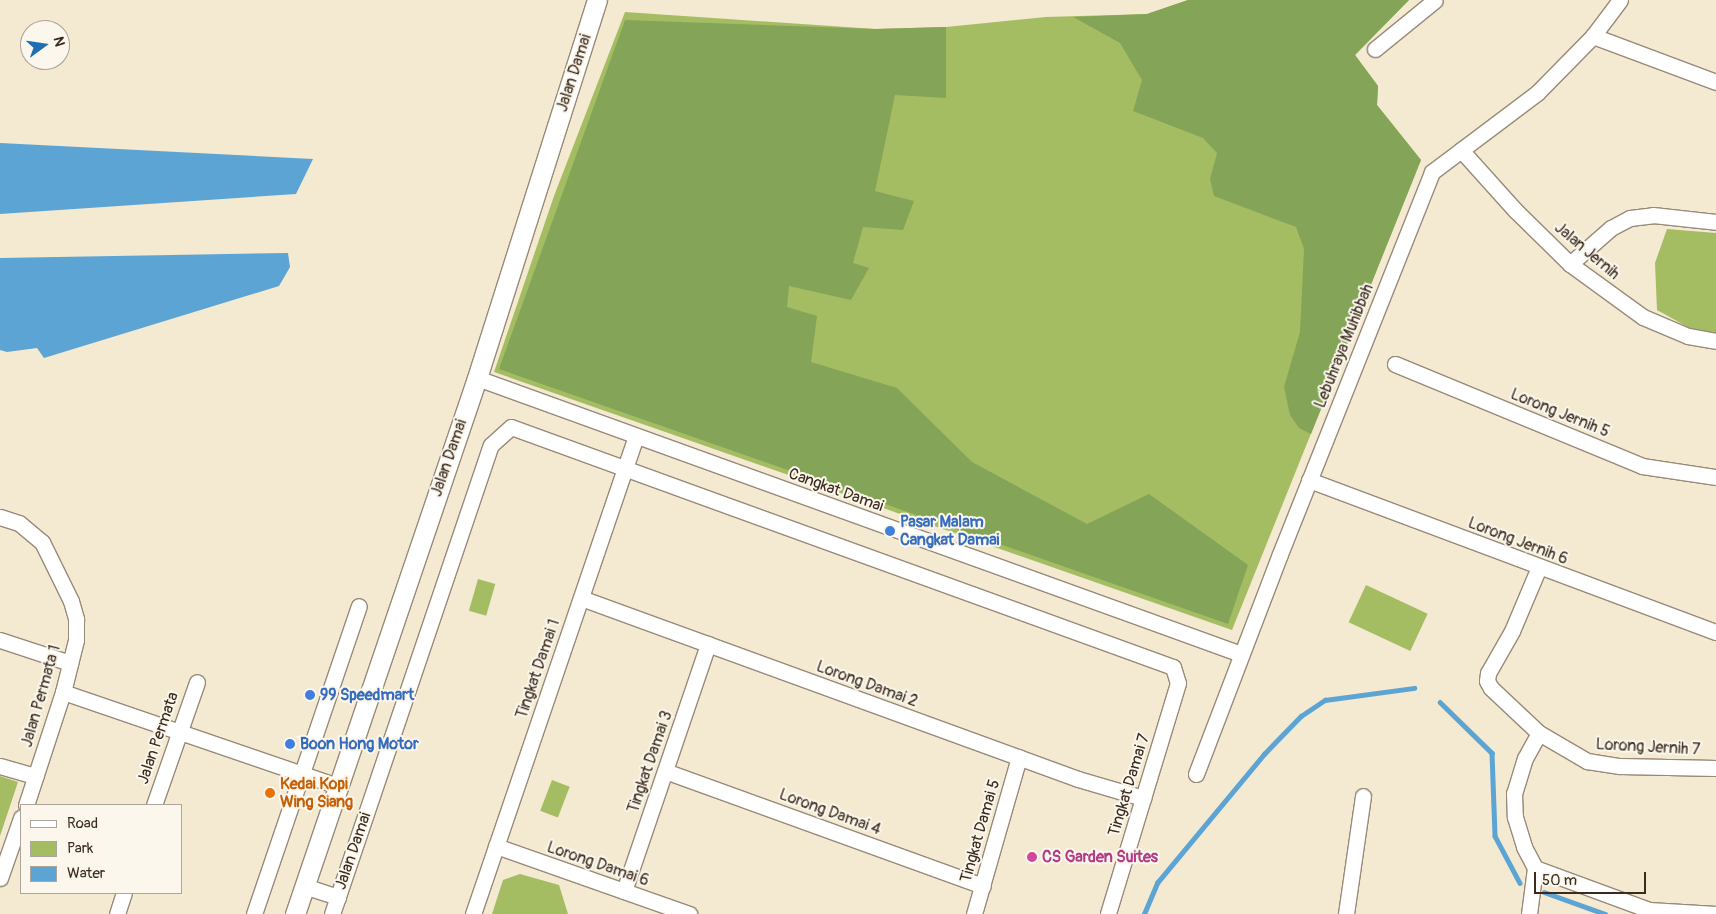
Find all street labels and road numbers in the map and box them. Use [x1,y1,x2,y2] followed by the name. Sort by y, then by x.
[552,32,596,114] street label: Jalan Damai
[1551,218,1623,284] street label: Jalan Jernih
[1310,281,1378,411] street label: Lebuhraya Muhibbah
[1508,384,1612,442] street label: Lorong Jernih 5
[427,417,471,499] street label: Jalan Damai
[786,464,886,516] street label: Cangkat Damai
[1465,513,1571,569] street label: Lorong Jernih 6
[512,617,564,721] street label: Tingkat Damai 1
[17,643,65,749] street label: Jalan Permata 1
[814,657,920,711] street label: Lorong Damai 2
[133,690,183,786] street label: Jalan Permata
[624,708,676,816] street label: Tingkat Damai 3
[1104,731,1154,839] street label: Tingkat Damai 7
[1595,735,1701,759] street label: Lorong Jernih 7
[956,777,1004,885] street label: Tingkat Damai 5
[777,785,883,839] street label: Lorong Damai 4
[331,810,375,892] street label: Jalan Damai
[544,838,652,890] street label: Lorong Damai 6

